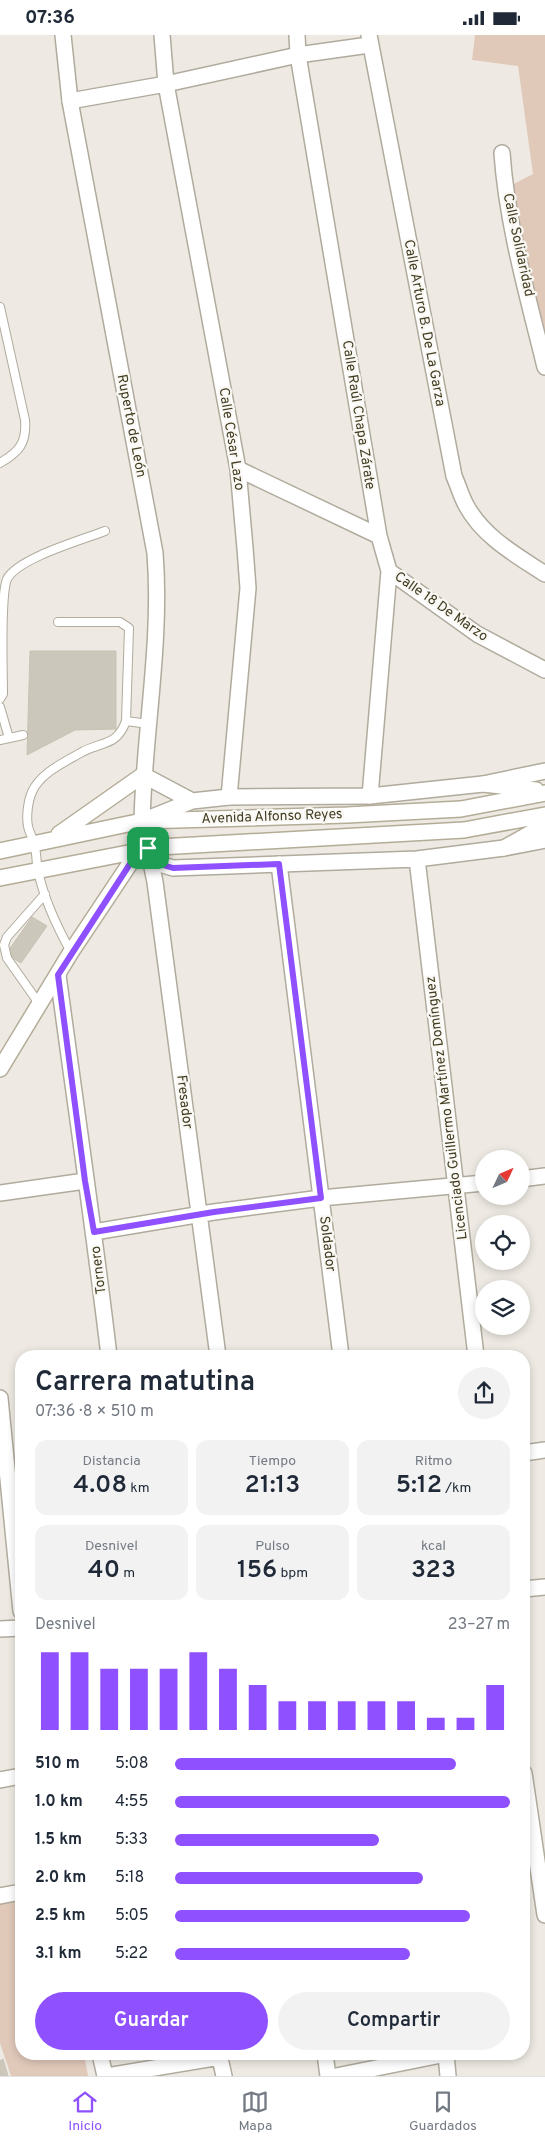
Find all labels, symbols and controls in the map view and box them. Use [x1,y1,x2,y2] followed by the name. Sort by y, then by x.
[25,6,75,30] text: 07:36
[499,192,537,298] street label: Calle Solidaridad
[399,238,449,408] street label: Calle Arturo B. De La Garza
[338,339,378,491] street label: Calle Raúl Chapa Zárate
[113,373,149,479] street label: Ruperto de León
[214,386,248,492] street label: Calle César Lazo
[391,568,491,646] street label: Calle 18 De Marzo
[201,806,343,828] street label: Avenida Alfonso Reyes
[127,827,169,869] pin
[134,834,162,862] icon: arrive
[422,975,472,1241] street label: Licenciado Guillermo Martínez Domínguez
[172,1074,196,1131] street label: Fresador
[475,1150,530,1205] north arrow
[475,1150,530,1335] map controls
[315,1215,339,1273] street label: Soldador
[475,1215,530,1270] button: locate
[88,1245,110,1295] street label: Tornero
[475,1280,530,1335] button: layers
[35,1365,255,1401] text: Carrera matutina
[458,1367,510,1419] button: share
[35,1402,154,1422] text: 07:36 · 8 × 510 m
[82,1453,141,1470] text: Distancia
[249,1453,296,1470] text: Tiempo
[415,1453,452,1470] text: Ritmo
[73,1470,127,1502] text: 4.08
[245,1470,300,1502] text: 21:13
[396,1470,442,1502] text: 5:12
[127,1480,150,1497] text: km
[442,1480,471,1497] text: /km
[85,1538,138,1555] text: Desnivel
[255,1538,290,1555] text: Pulso
[421,1538,446,1555] text: kcal
[88,1555,120,1587] text: 40
[237,1555,277,1587] text: 156
[411,1555,456,1587] text: 323
[120,1565,135,1582] text: m
[277,1565,308,1582] text: bpm
[35,1615,96,1635] text: Desnivel
[448,1615,510,1635] text: 23–27 m
[35,1754,80,1774] text: 510 m
[115,1754,149,1774] text: 5:08
[35,1792,83,1812] text: 1.0 km
[115,1792,148,1812] text: 4:55
[35,1830,82,1850] text: 1.5 km
[115,1830,148,1850] text: 5:33
[35,1868,86,1888] text: 2.0 km
[115,1868,144,1888] text: 5:18
[35,1906,85,1926] text: 2.5 km
[115,1906,149,1926] text: 5:05
[35,1944,82,1964] text: 3.1 km
[115,1944,148,1964] text: 5:22
[35,1992,268,2050] button: Guardar
[278,1992,510,2050] button: Compartir
[68,2088,102,2135] tab: Inicio
[239,2088,272,2135] tab: Mapa
[409,2088,477,2135] tab: Guardados

